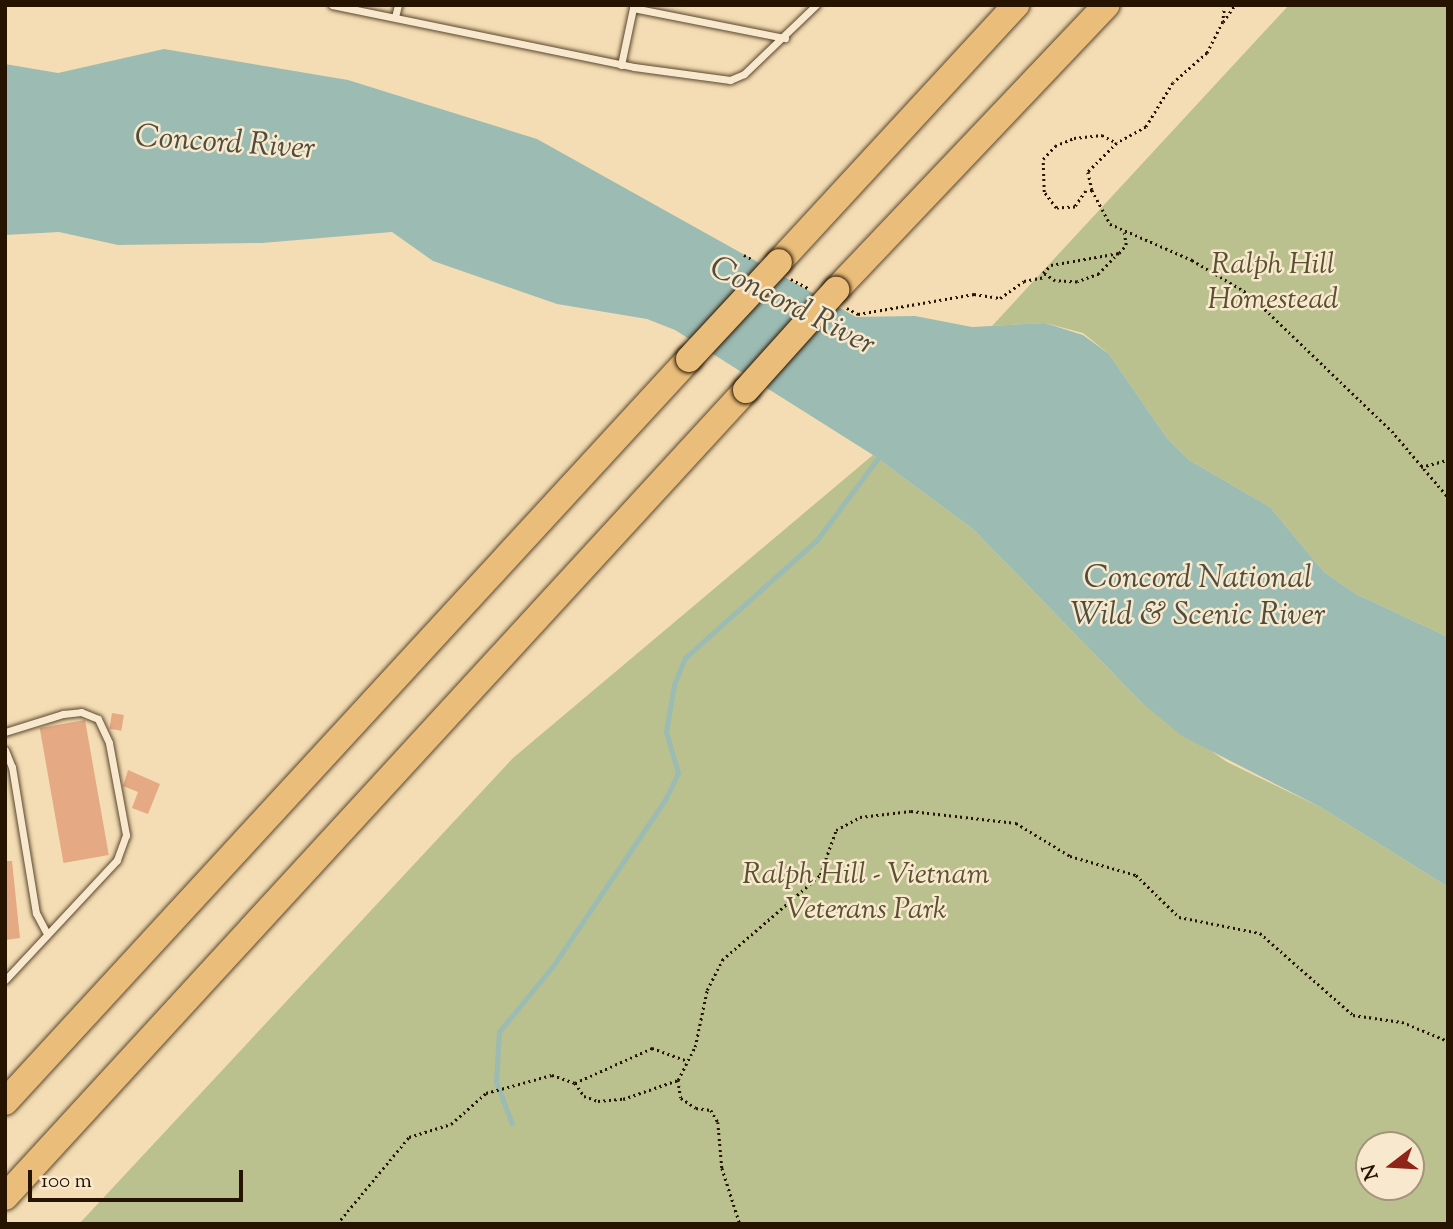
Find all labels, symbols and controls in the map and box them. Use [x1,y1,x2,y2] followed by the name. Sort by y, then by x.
[134,119,316,169] water label: Concord River
[1208,248,1338,318] park label: Ralph Hill Homestead
[703,249,881,365] water label: Concord River
[1071,561,1325,636] water label: Concord National Wild & Scenic River
[742,858,990,928] park label: Ralph Hill - Vietnam Veterans Park
[1355,1131,1425,1201] north arrow
[32,1156,247,1200] scale bar
[1356,1161,1386,1183] text: N
[41,1167,92,1197] text: 100 m

